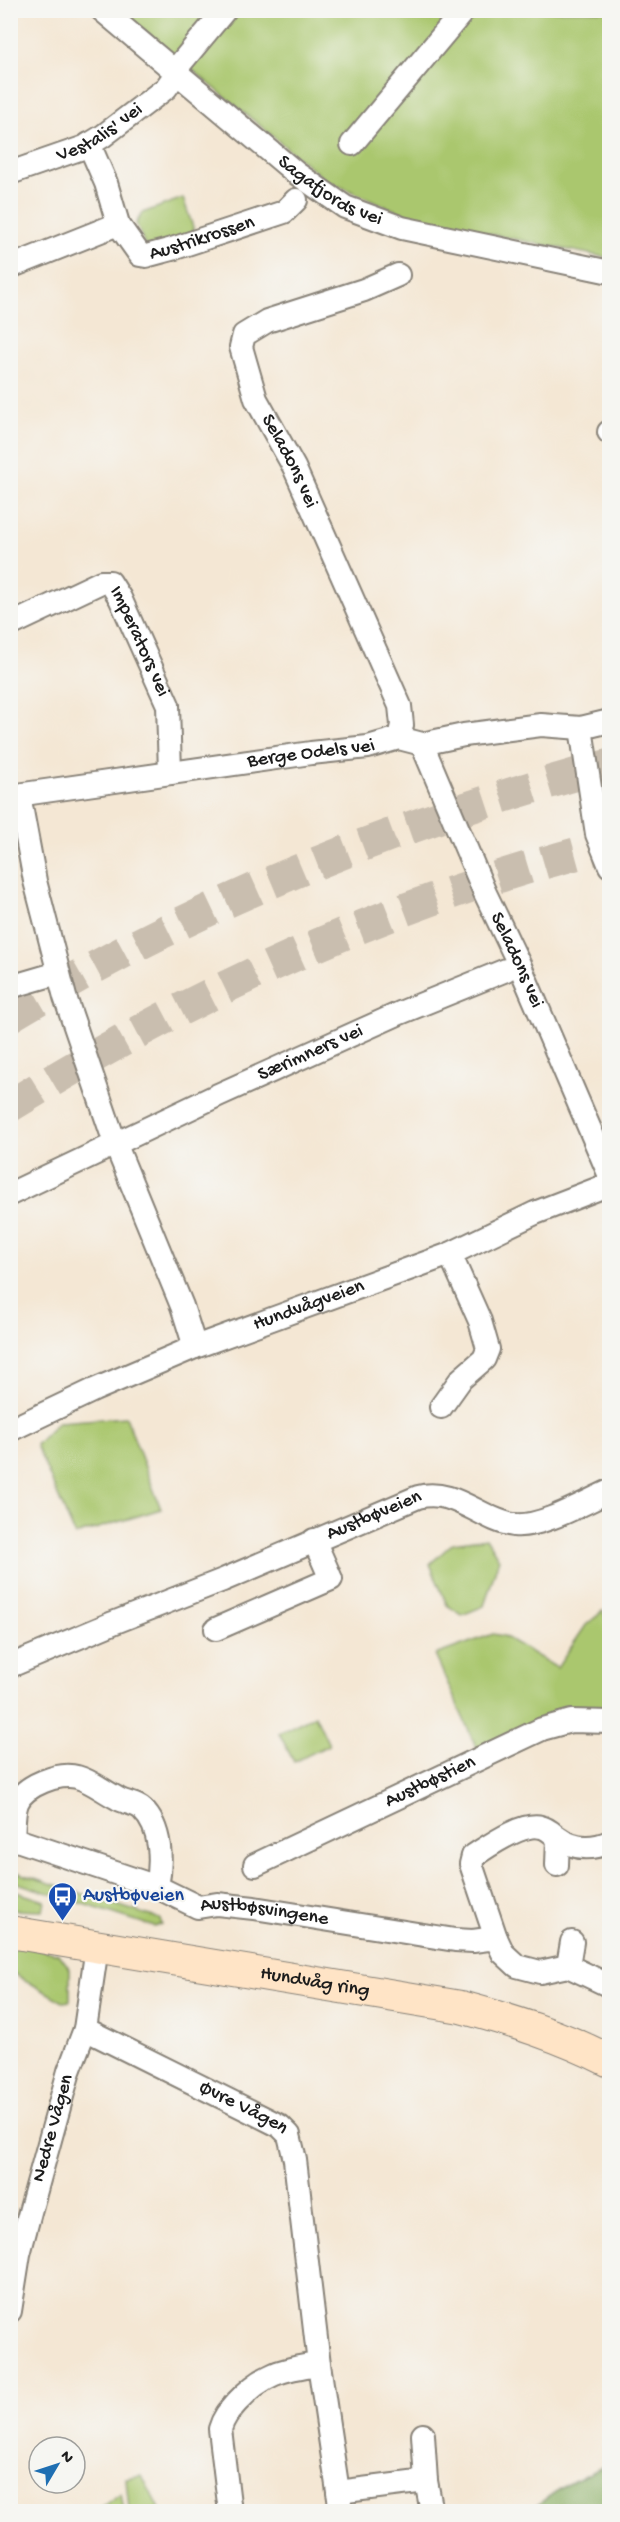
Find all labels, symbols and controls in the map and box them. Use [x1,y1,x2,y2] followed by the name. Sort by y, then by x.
[53,98,148,168] street label: Vestalis' vei
[272,151,385,231] street label: Sagafjords vei
[147,211,258,266] street label: Austrikrossen
[255,410,322,512] street label: Seladons vei
[104,582,174,700] street label: Imperators vei
[245,734,378,774] street label: Berge Odels vei
[485,909,548,1011] street label: Seladons vei
[254,1020,367,1087] street label: Særimners vei
[250,1275,368,1336] street label: Hundvågveien
[323,1485,426,1546] street label: Austbøveien
[381,1750,480,1813] street label: Austbøstien
[46,1880,78,1922] bus stop icon: Austbøveien
[83,1885,184,1908] place label: Austbøveien
[199,1892,331,1931] street label: Austbøsvingene
[258,1962,371,2003] street label: Hundvåg ring
[27,2071,79,2185] street label: Nedre Vågen
[195,2076,294,2140] street label: Øvre Vågen
[27,2435,87,2495] north arrow
[55,2448,77,2468] text: N

